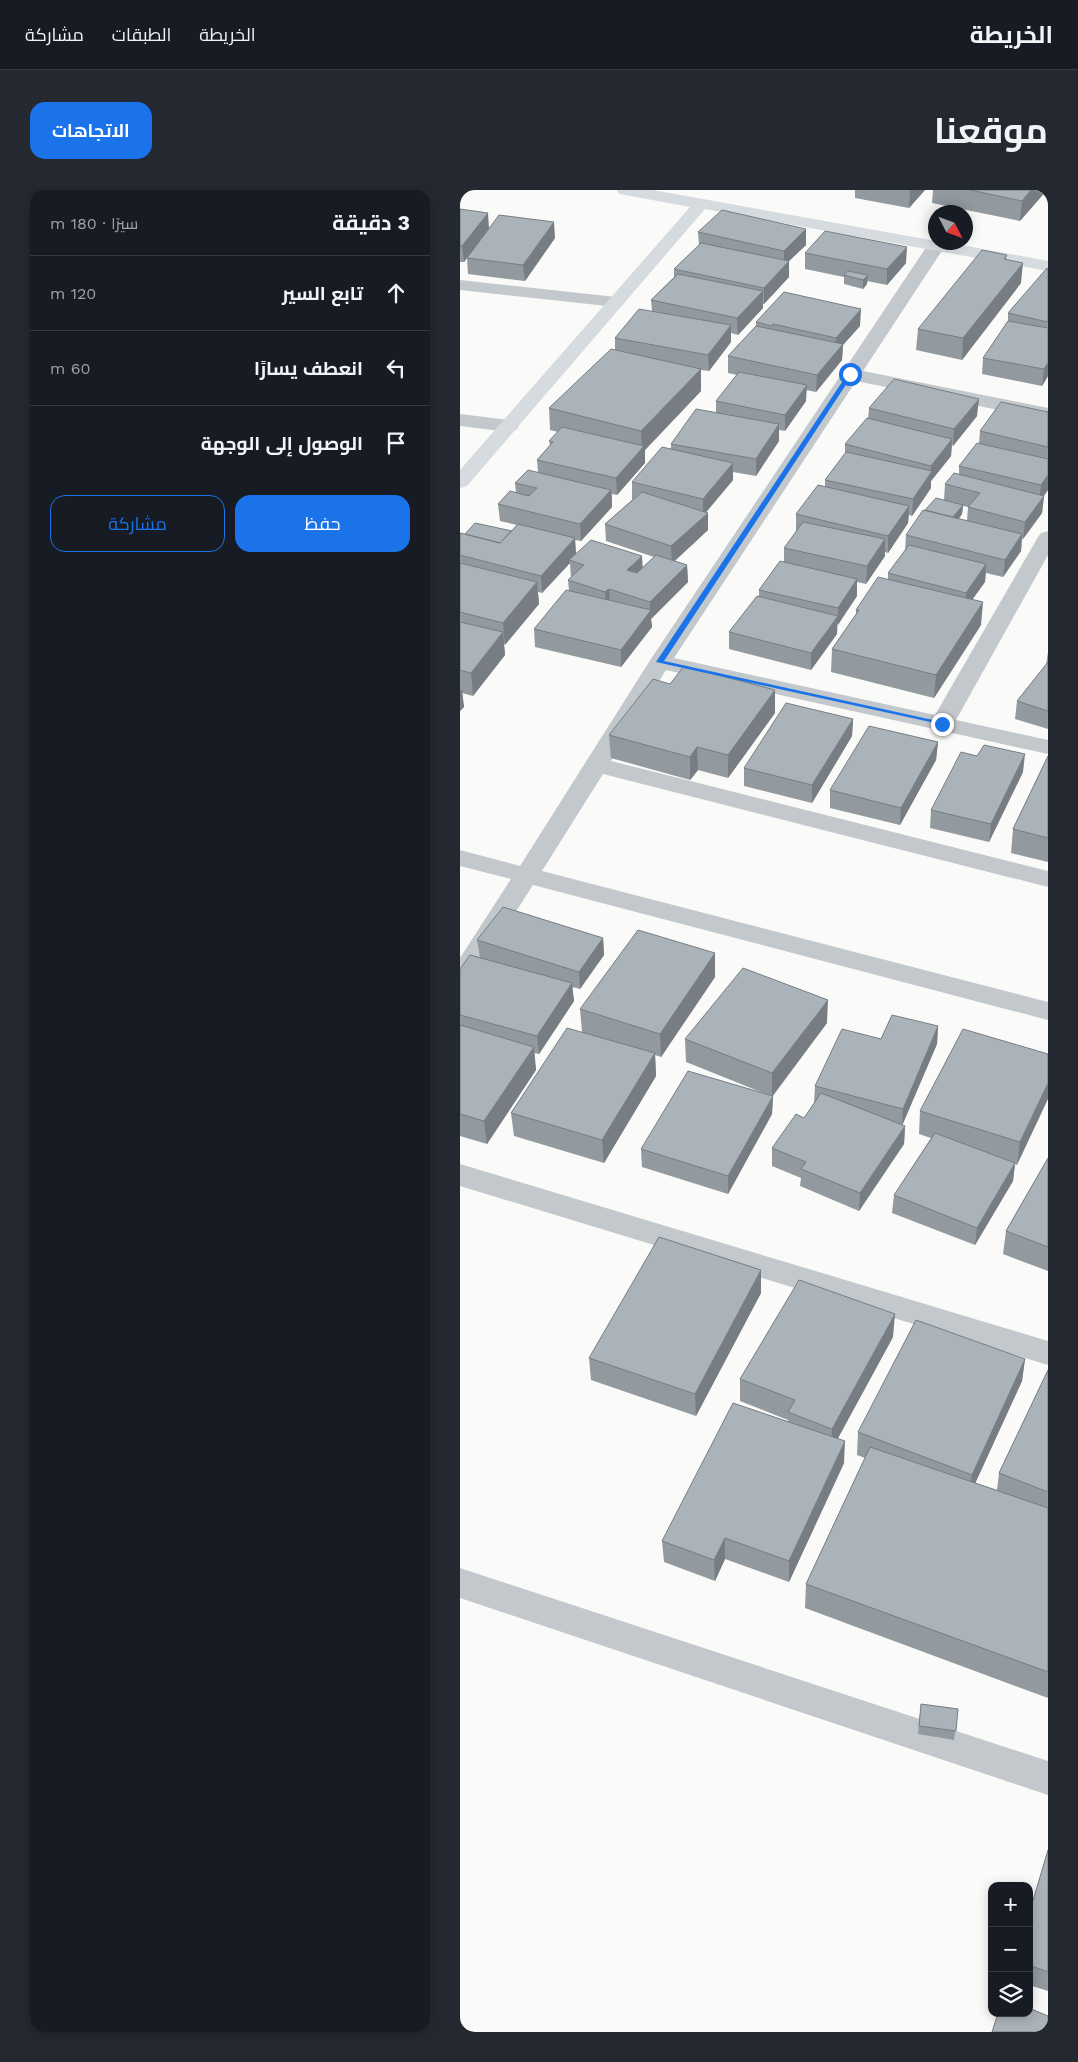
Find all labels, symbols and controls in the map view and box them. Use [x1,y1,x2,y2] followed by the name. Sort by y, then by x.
[970,21,1053,49] text: الخريطة
[25,24,84,45] text: مشاركة
[112,24,171,45] text: الطبقات
[199,24,256,45] text: الخريطة
[30,102,152,159] button: الاتجاهات
[934,110,1048,152] text: موقعنا
[928,205,973,250] north arrow
[332,210,410,235] text: 3 دقيقة
[50,214,138,233] text: سيرًا · 180 m
[382,279,410,307] icon: ahead
[282,282,363,305] text: تابع السير
[50,284,96,303] text: 120 m
[382,354,410,382] icon: left
[254,357,363,380] text: انعطف يسارًا
[50,359,90,378] text: 60 m
[839,363,862,386] route start
[382,429,410,457] icon: arrive
[201,432,363,455] text: الوصول إلى الوجهة
[50,495,225,552] button: مشاركة
[235,495,410,552] button: حفظ
[931,713,954,736] route end
[988,1882,1033,2017] map controls
[988,1882,1033,1927] button: +
[988,1927,1033,1972] button: −
[988,1972,1033,2017] button: layers

